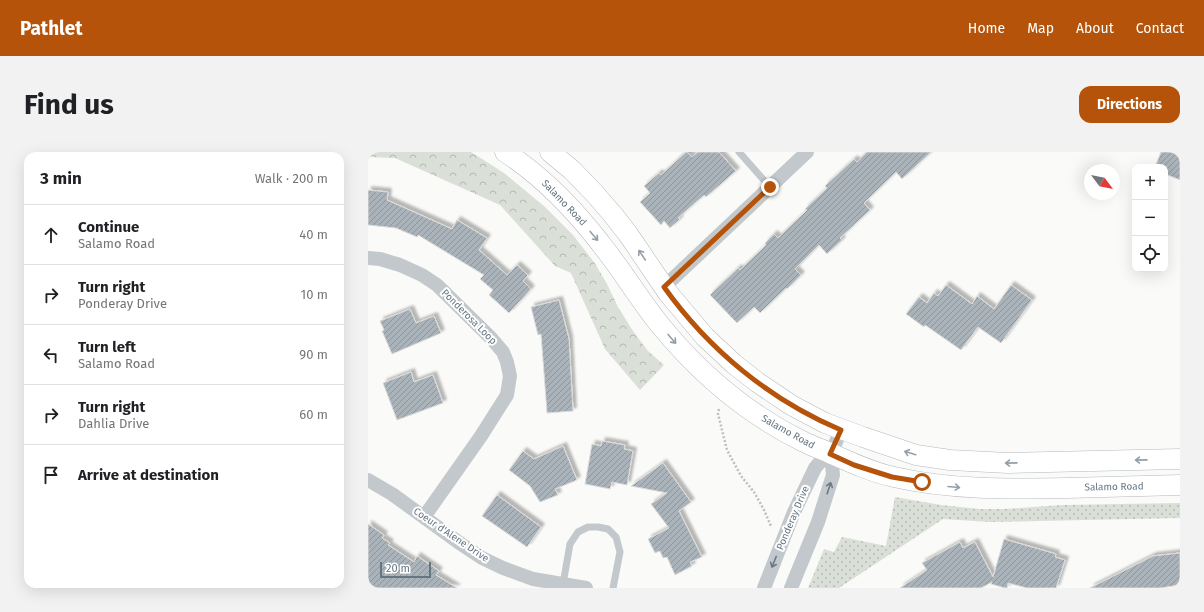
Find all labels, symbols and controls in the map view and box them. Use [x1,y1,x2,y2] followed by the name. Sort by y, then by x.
[20,17,83,40] text: Pathlet
[968,20,1005,37] text: Home
[1027,20,1054,37] text: Map
[1076,20,1114,37] text: About
[1136,20,1184,37] text: Contact
[1079,86,1180,123] button: Directions
[24,88,114,121] text: Find us
[1084,164,1120,200] north arrow
[1132,164,1168,272] map controls
[1132,164,1168,200] button: +
[40,168,82,189] text: 3 min
[255,171,328,186] text: Walk · 200 m
[539,178,589,228] street label: Salamo Road
[761,178,779,196] route end
[1132,200,1168,236] button: −
[78,218,139,236] text: Continue
[40,224,62,246] icon: ahead
[299,227,328,242] text: 40 m
[590,230,599,241] one-way arrow
[78,236,155,251] text: Salamo Road
[1132,236,1168,272] button: locate
[638,249,646,260] one-way arrow
[78,278,145,296] text: Turn right
[40,284,62,306] icon: right
[301,287,328,302] text: 10 m
[439,287,499,347] street label: Ponderosa Loop
[78,296,167,311] text: Ponderay Drive
[668,334,677,345] one-way arrow
[78,338,136,356] text: Turn left
[40,344,62,366] icon: left
[299,347,328,362] text: 90 m
[78,356,155,371] text: Salamo Road
[78,398,145,416] text: Turn right
[40,404,62,426] icon: right
[299,407,328,422] text: 60 m
[759,412,817,452] street label: Salamo Road
[78,416,149,431] text: Dahlia Drive
[904,449,917,456] one-way arrow
[1135,456,1148,464] one-way arrow
[1005,459,1018,467] one-way arrow
[40,464,62,486] icon: arrive
[78,466,219,484] text: Arrive at destination
[913,473,931,491] route start
[1084,480,1144,494] street label: Salamo Road
[826,482,833,495] one-way arrow
[947,483,960,490] one-way arrow
[774,484,812,552] street label: Ponderay Drive
[411,505,491,565] street label: Coeur d'Alene Drive
[770,555,778,567] one-way arrow
[380,560,431,579] scale bar
[386,562,410,575] text: 20 m

